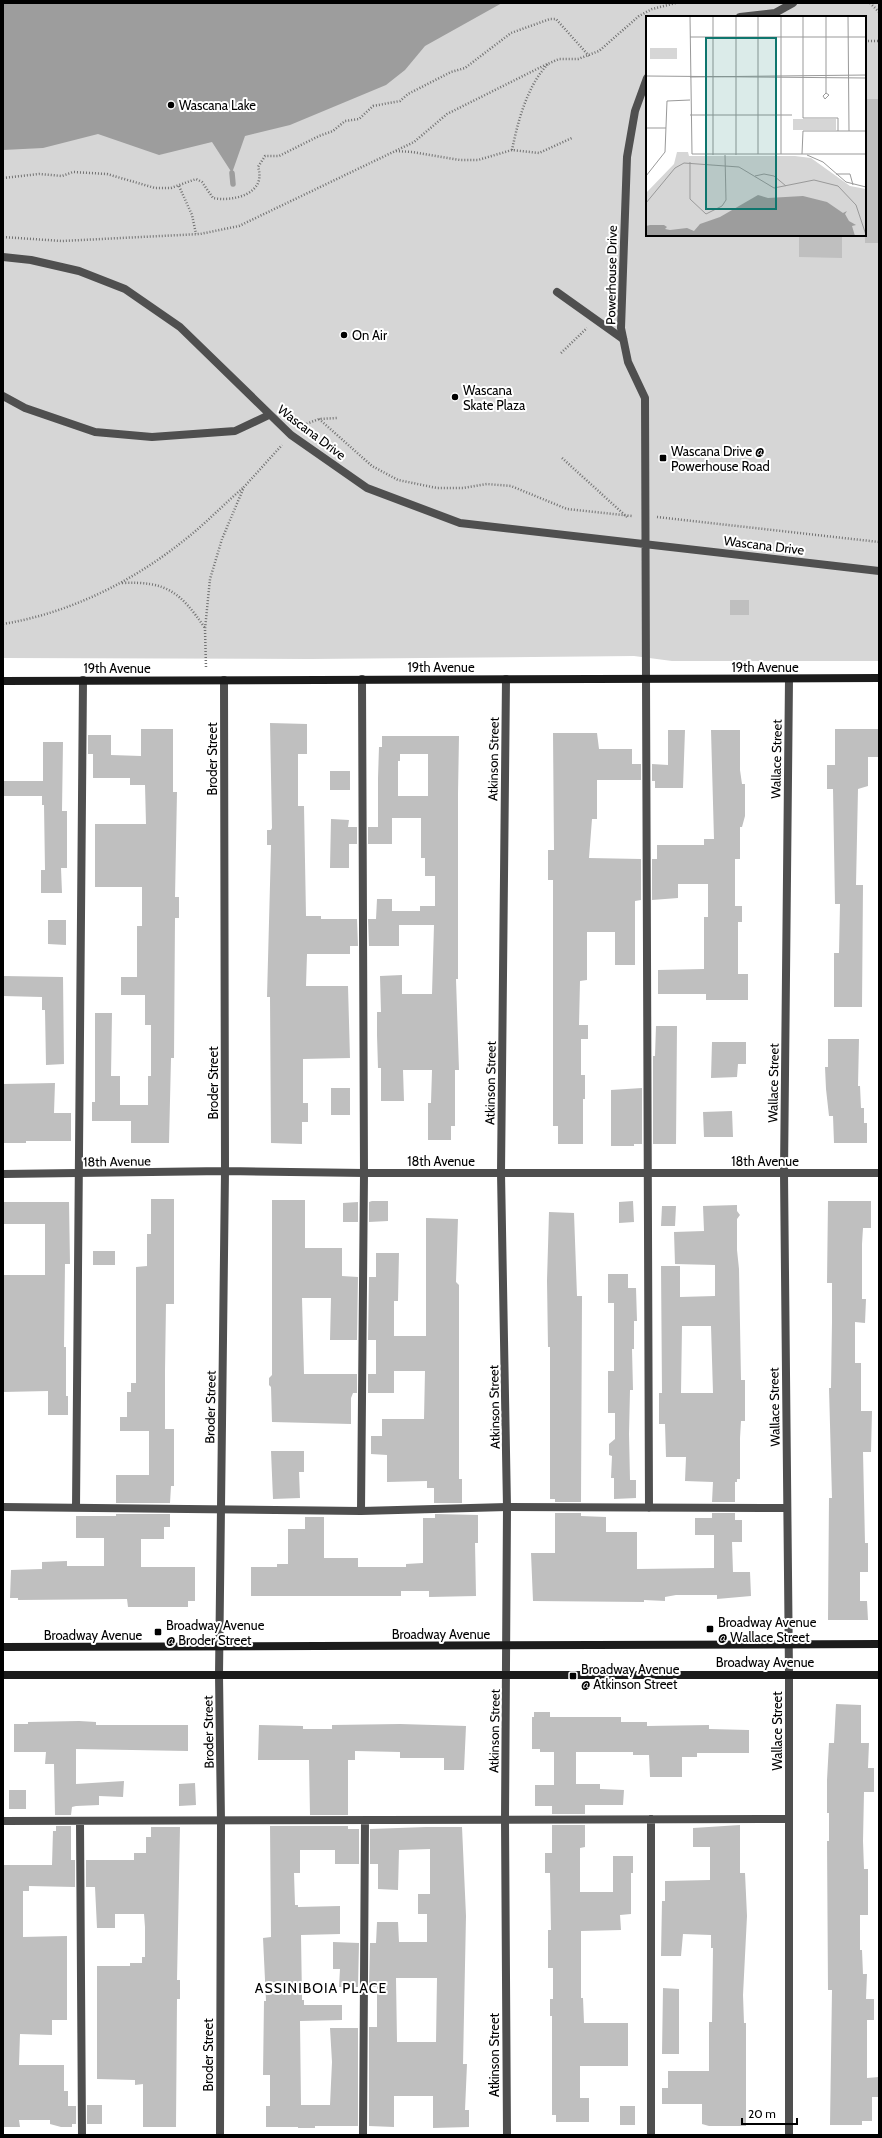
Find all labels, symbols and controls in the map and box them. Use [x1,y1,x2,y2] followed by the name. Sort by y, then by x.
[646,16,866,236] inset map
[179,97,256,113] place label: Wascana Lake
[166,100,176,110] marker: Wascana Lake
[602,225,620,325] street label: Powerhouse Drive
[352,327,388,343] place label: On Air
[339,330,349,340] marker: On Air
[463,382,526,413] place label: Wascana Skate Plaza
[450,392,460,402] marker: Wascana Skate Plaza
[275,401,349,463] street label: Wascana Drive
[671,443,770,474] place label: Wascana Drive @ Powerhouse Road
[658,453,668,463] marker: Wascana Drive @ Powerhouse Road
[723,532,806,558] street label: Wascana Drive
[407,659,475,675] street label: 19th Avenue
[731,659,799,675] street label: 19th Avenue
[83,660,151,676] street label: 19th Avenue
[484,716,502,801] street label: Atkinson Street
[767,719,785,799] street label: Wallace Street
[204,722,220,796] street label: Broder Street
[481,1040,499,1125] street label: Atkinson Street
[764,1043,782,1123] street label: Wallace Street
[205,1046,221,1120] street label: Broder Street
[83,1152,151,1170] street label: 18th Avenue
[407,1153,475,1169] street label: 18th Avenue
[731,1153,799,1169] street label: 18th Avenue
[485,1364,503,1449] street label: Atkinson Street
[765,1367,783,1447] street label: Wallace Street
[201,1370,219,1444] street label: Broder Street
[718,1614,817,1645] place label: Broadway Avenue @ Wallace Street
[166,1617,265,1648] place label: Broadway Avenue @ Broder Street
[705,1624,715,1634] marker: Broadway Avenue @ Wallace Street
[392,1626,490,1642] street label: Broadway Avenue
[44,1627,142,1643] street label: Broadway Avenue
[153,1627,163,1637] marker: Broadway Avenue @ Broder Street
[716,1654,814,1670] street label: Broadway Avenue
[581,1661,680,1692] place label: Broadway Avenue @ Atkinson Street
[568,1671,578,1681] marker: Broadway Avenue @ Atkinson Street
[485,1688,503,1773] street label: Atkinson Street
[769,1691,785,1771] street label: Wallace Street
[199,1695,217,1769] street label: Broder Street
[255,1979,387,1997] district label: ASSINIBOIA PLACE
[486,2012,502,2097] street label: Atkinson Street
[200,2018,216,2092] street label: Broder Street
[742,2100,797,2126] scale bar
[748,2106,776,2121] text: 20 m

